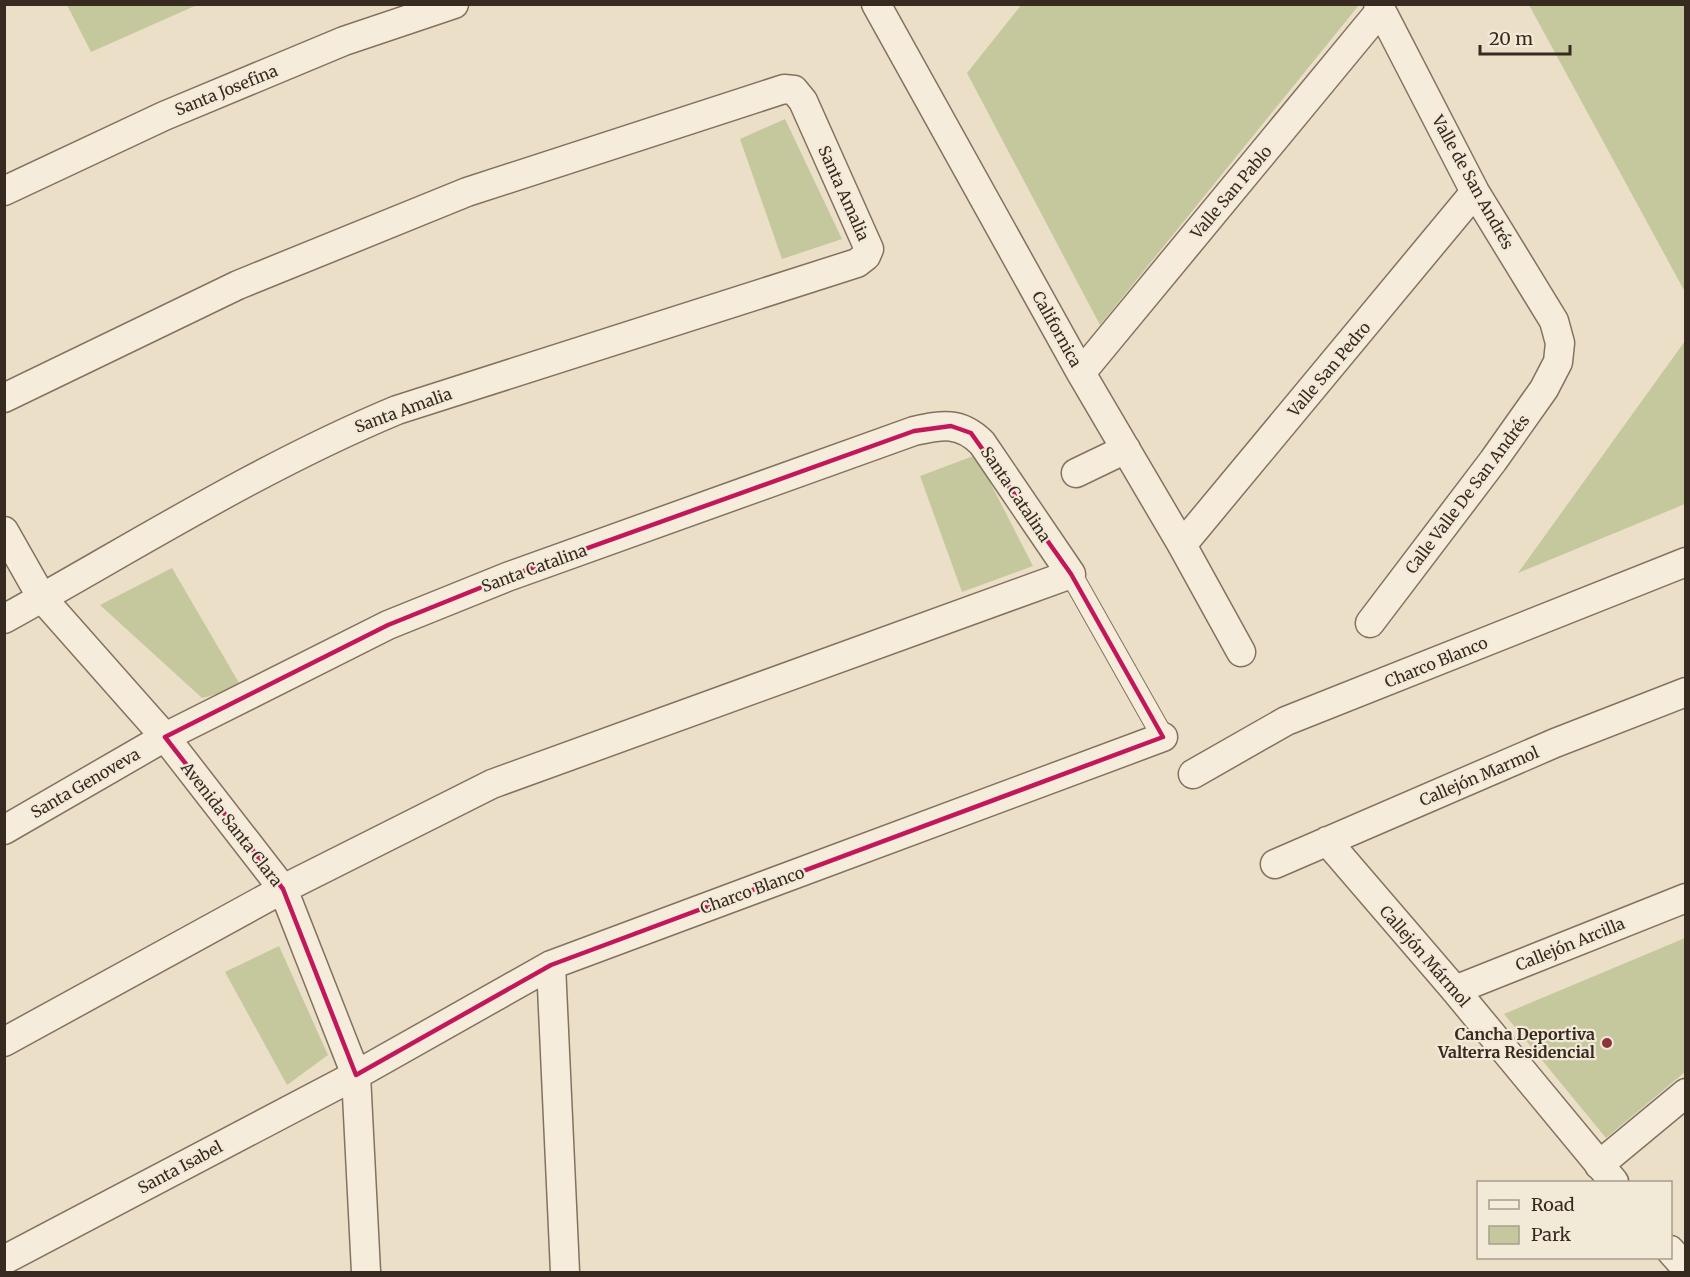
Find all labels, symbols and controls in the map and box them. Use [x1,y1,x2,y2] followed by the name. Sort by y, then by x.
[1480,18,1570,56] scale bar
[1489,27,1533,50] text: 20 m
[172,60,281,120] street label: Santa Josefina
[1427,111,1518,253] street label: Valle de San Andrés
[1186,141,1276,243] street label: Valle San Pablo
[814,142,874,244] street label: Santa Amalia
[1028,287,1086,371] street label: Californica
[1283,318,1374,421] street label: Valle San Pedro
[352,383,455,437] street label: Santa Amalia
[1401,410,1533,577] street label: Calle Valle De San Andrés
[977,442,1056,546] street label: Santa Catalina
[479,540,590,596] street label: Santa Catalina
[1382,632,1490,692] street label: Charco Blanco
[1416,742,1542,810] street label: Callejón Marmol
[27,743,143,822] street label: Santa Genoveva
[177,757,287,891] street label: Avenida Santa Clara
[697,862,807,918] street label: Charco Blanco
[1376,901,1474,1011] street label: Callejón Mármol
[1513,913,1628,975] street label: Callejón Arcilla
[1437,1024,1595,1062] place label: Cancha Deportiva Valterra Residencial
[1600,1036,1614,1050] marker: Cancha Deportiva Valterra Residencial
[134,1136,226,1198] street label: Santa Isabel
[1477,1181,1672,1259] legend
[1531,1193,1575,1216] text: Road
[1531,1223,1572,1246] text: Park

